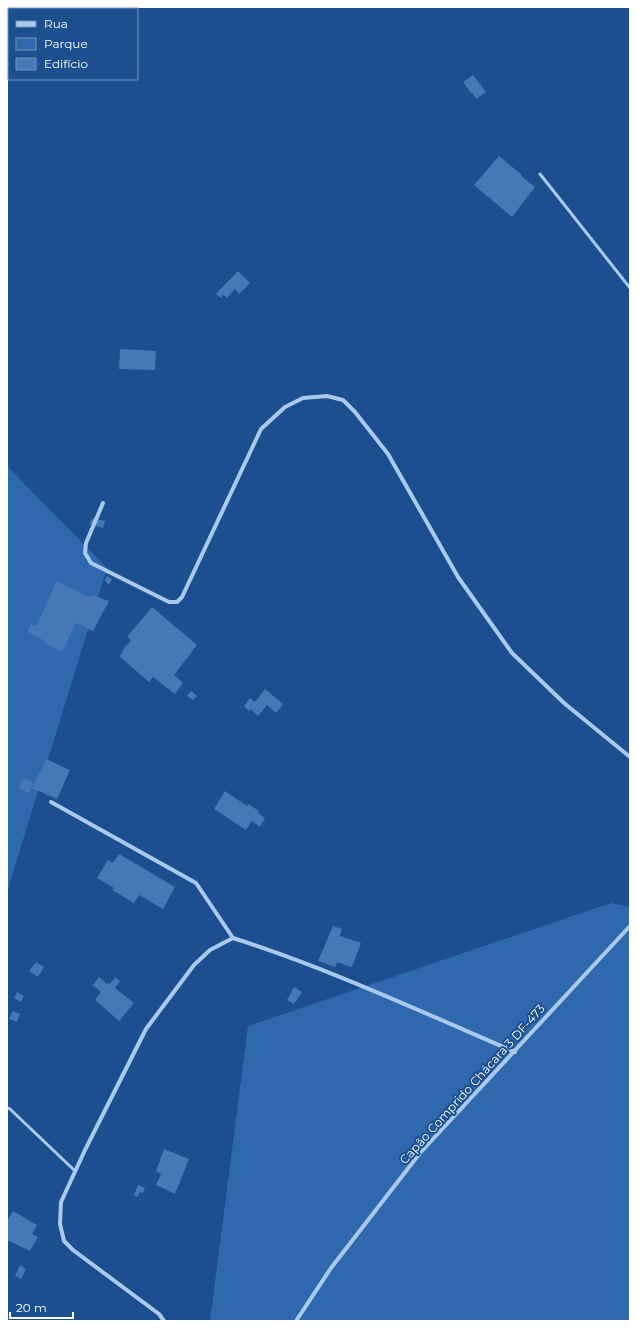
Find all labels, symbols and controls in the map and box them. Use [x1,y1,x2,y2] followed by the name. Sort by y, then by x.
[8,8,138,80] legend
[44,16,68,31] text: Rua
[44,36,88,51] text: Parque
[44,56,88,71] text: Edifício
[396,1001,548,1167] street label: Capão Comprido Chácara 3 DF-473
[10,1294,73,1320] scale bar
[16,1300,47,1315] text: 20 m

